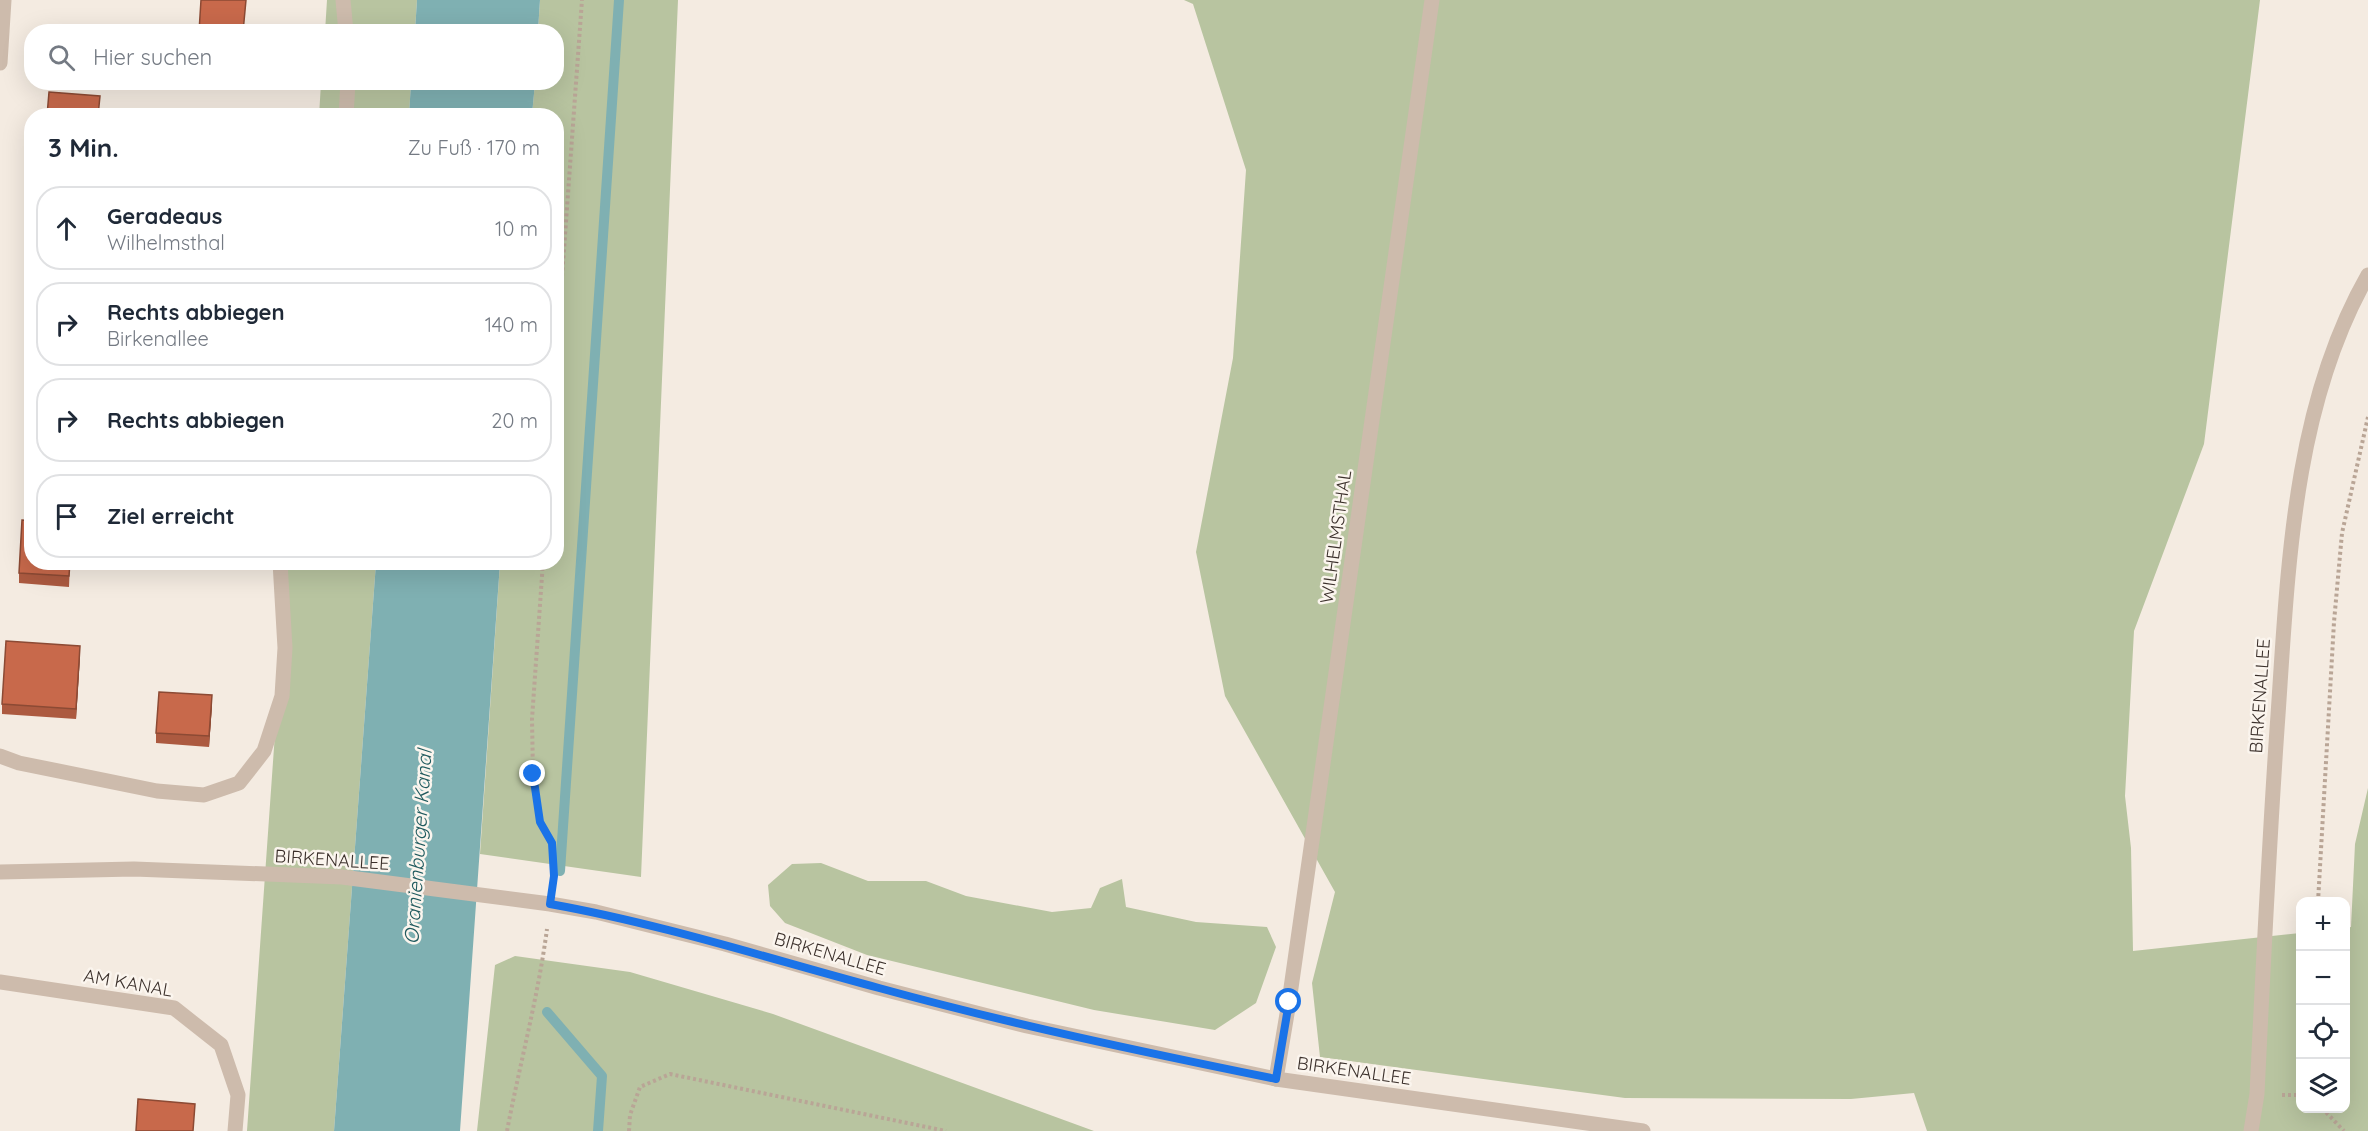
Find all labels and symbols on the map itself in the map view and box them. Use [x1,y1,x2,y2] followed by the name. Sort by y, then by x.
[1315,468,1356,605] street label: WILHELMSTHAL
[2244,638,2275,754] street label: BIRKENALLEE
[398,746,437,945] water label: Oranienburger Kanal
[519,760,545,786] route end
[274,844,390,875] street label: BIRKENALLEE
[772,927,889,980] street label: BIRKENALLEE
[82,963,175,1002] street label: AM KANAL
[1275,988,1301,1014] route start
[1296,1051,1413,1090] street label: BIRKENALLEE

